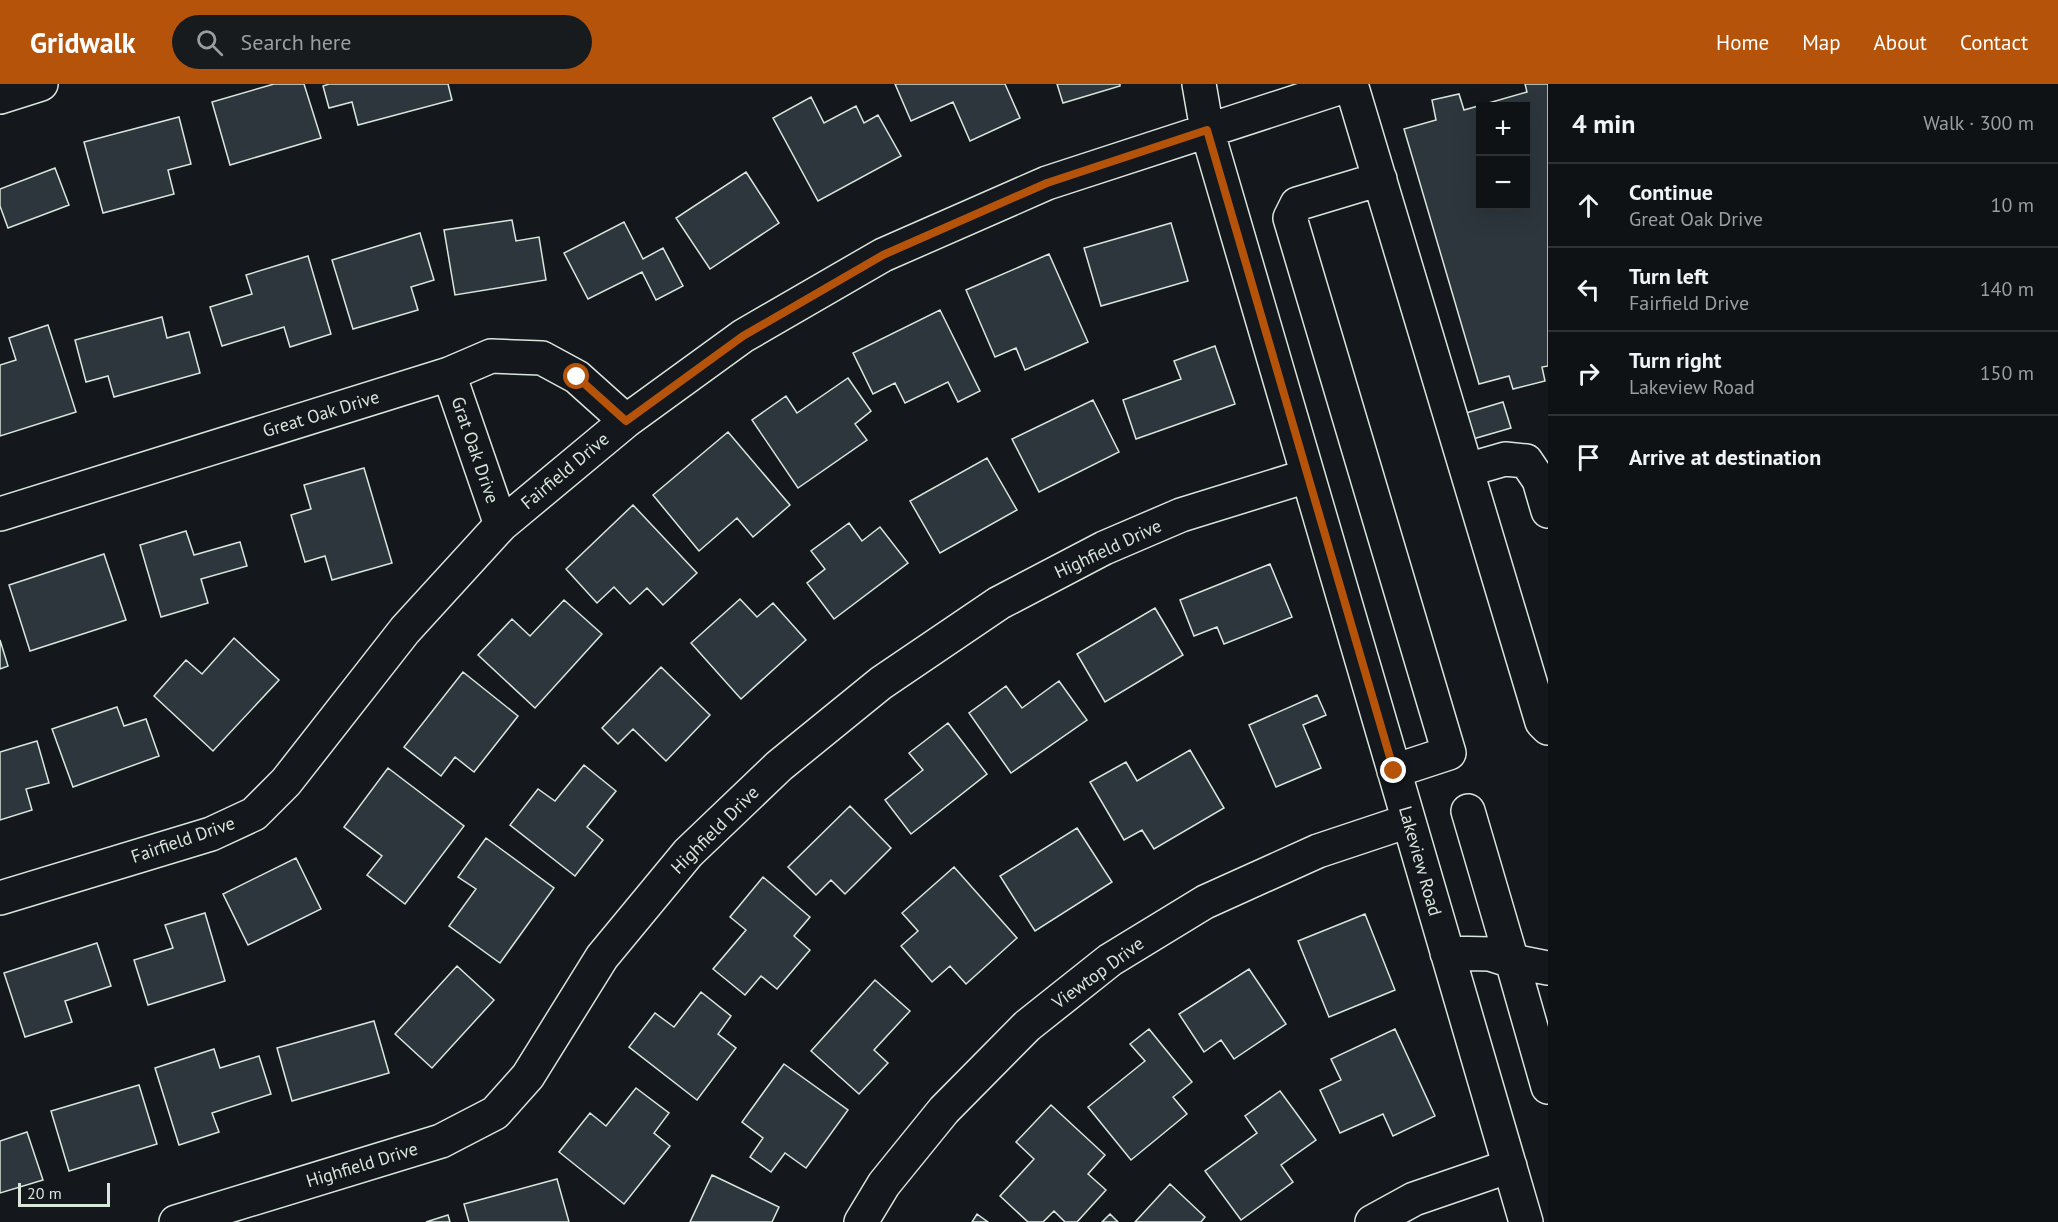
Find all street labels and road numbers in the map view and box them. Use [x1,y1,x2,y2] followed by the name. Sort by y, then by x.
[260,385,382,442] street label: Great Oak Drive
[446,393,504,506] street label: Grat Oak Drive
[516,427,613,514] street label: Fairfield Drive
[1051,514,1165,583] street label: Highfield Drive
[666,781,764,879] street label: Highfield Drive
[1394,803,1447,918] street label: Lakeview Road
[128,811,238,868] street label: Fairfield Drive
[1047,932,1148,1014] street label: Viewtop Drive
[303,1137,420,1192] street label: Highfield Drive

